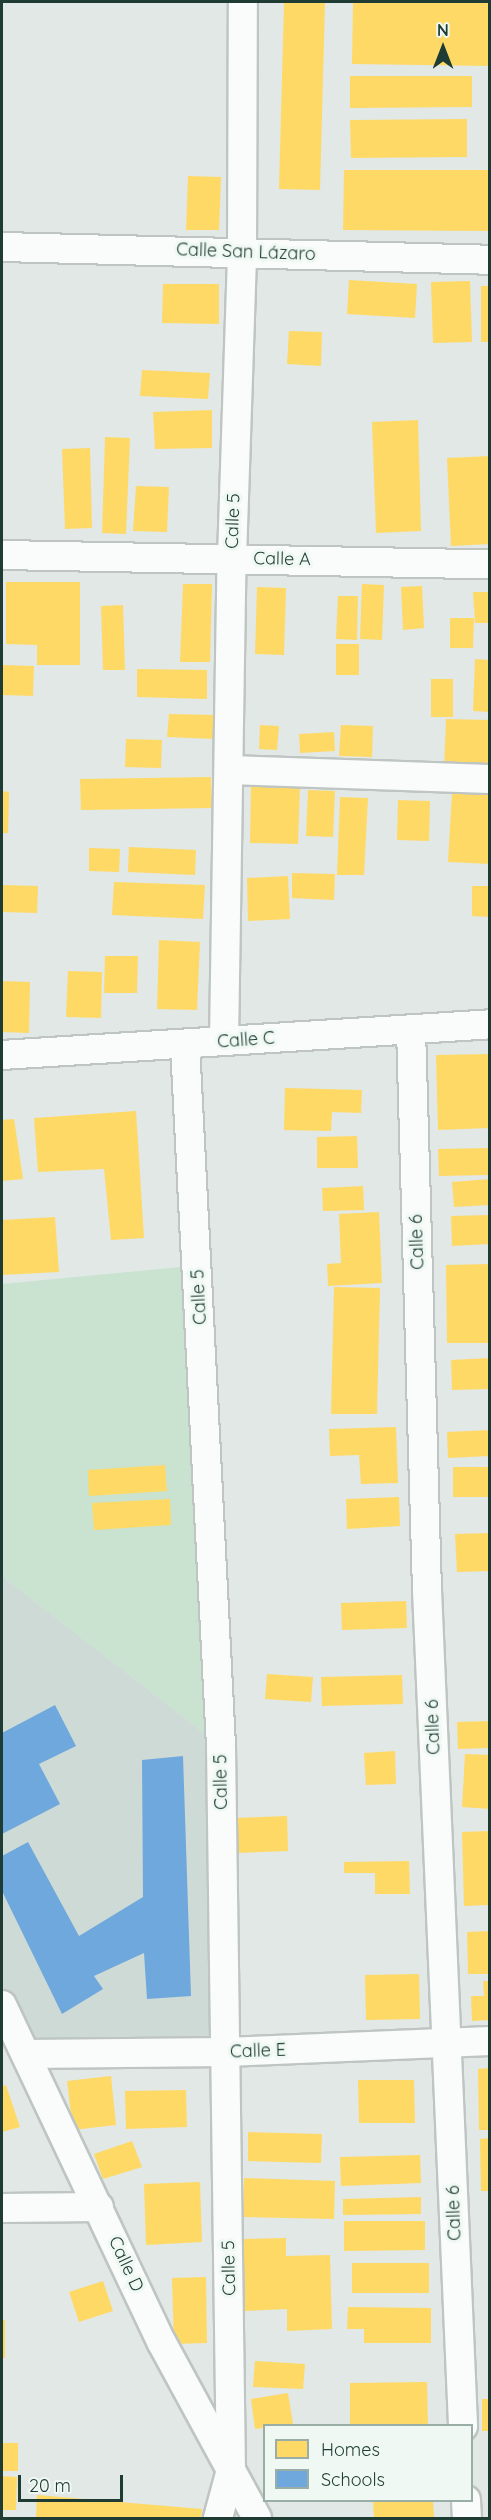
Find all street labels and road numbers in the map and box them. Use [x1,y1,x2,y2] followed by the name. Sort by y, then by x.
[176,239,316,265] street label: Calle San Lázaro
[221,493,245,549] street label: Calle 5
[253,548,311,570] street label: Calle A
[217,1027,275,1053] street label: Calle C
[405,1214,429,1270] street label: Calle 6
[187,1269,211,1325] street label: Calle 5
[421,1699,445,1755] street label: Calle 6
[210,1754,232,1810] street label: Calle 5
[230,2039,286,2063] street label: Calle E
[442,2185,466,2241] street label: Calle 6
[104,2233,148,2295] street label: Calle D
[218,2240,240,2296] street label: Calle 5

